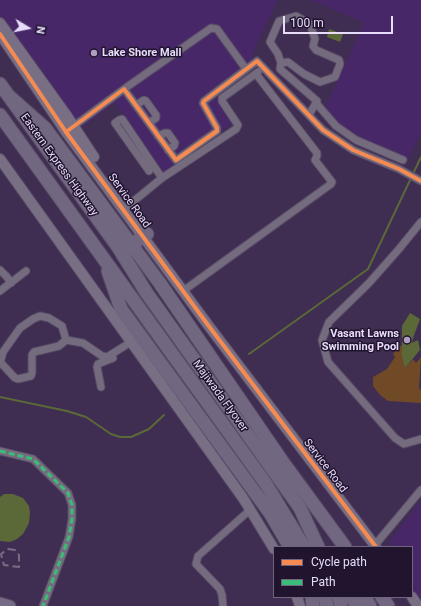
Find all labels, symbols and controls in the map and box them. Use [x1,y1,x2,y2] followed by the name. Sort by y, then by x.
[8,8,48,48] north arrow
[285,8,395,34] scale bar
[290,16,324,30] text: 100 m
[33,25,47,35] text: N
[102,46,181,60] place label: Lake Shore Mall
[89,48,99,58] marker: Lake Shore Mall
[17,111,101,219] street label: Eastern Express Highway
[105,171,153,231] street label: Service Road
[322,327,399,353] place label: Vasant Lawns Swimming Pool
[402,335,412,345] marker: Vasant Lawns Swimming Pool
[190,358,250,434] street label: Majiwada Flyover
[301,437,349,495] street label: Service Road
[273,546,413,598] legend
[311,555,367,569] text: Cycle path
[311,575,336,589] text: Path

